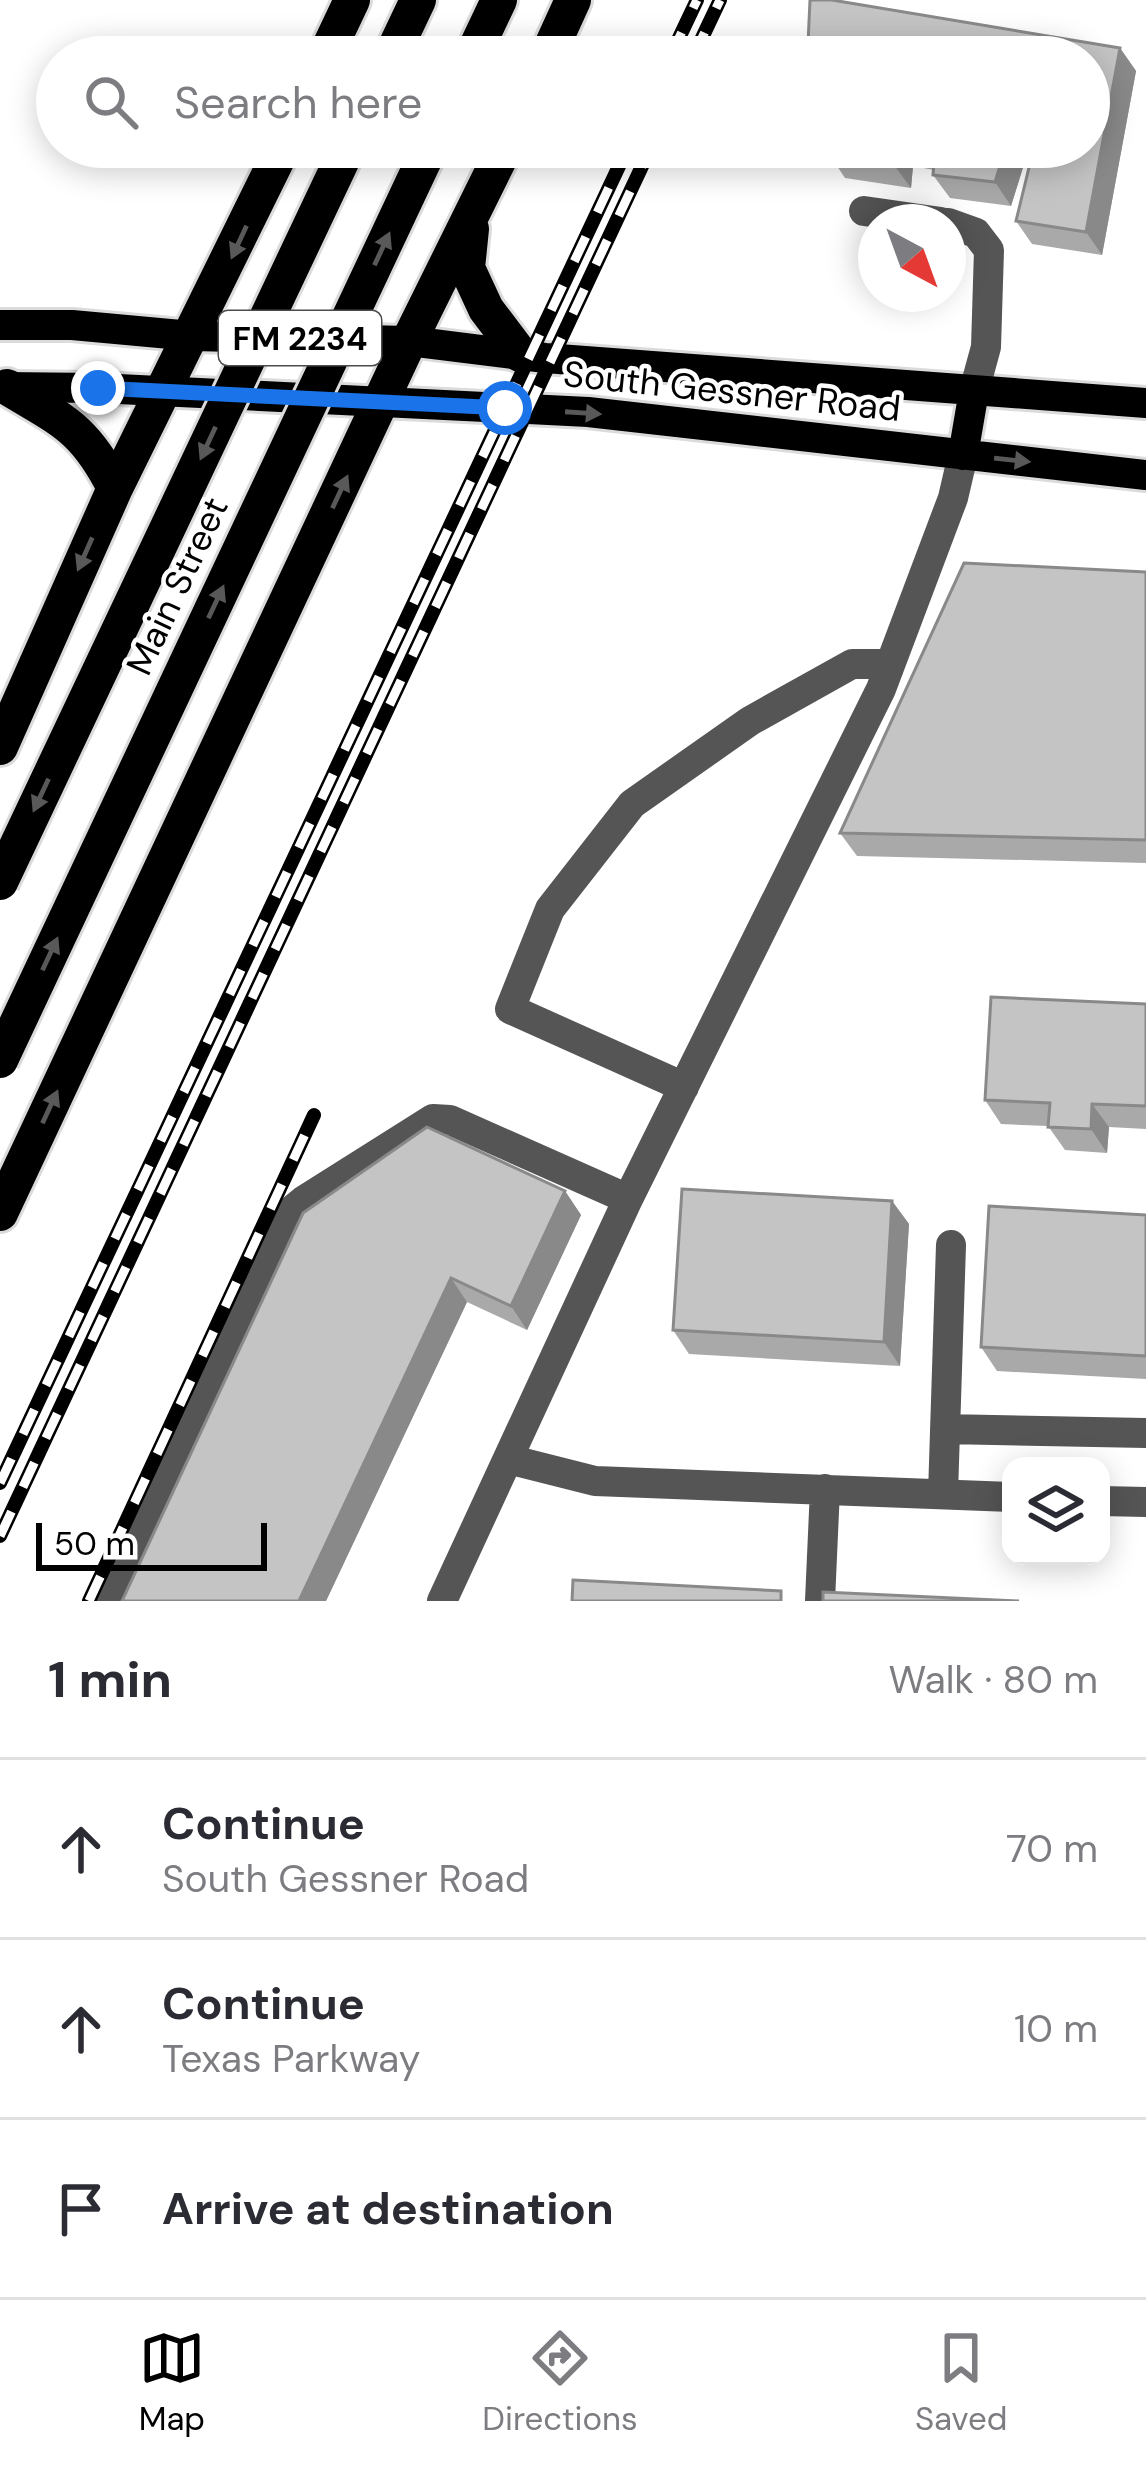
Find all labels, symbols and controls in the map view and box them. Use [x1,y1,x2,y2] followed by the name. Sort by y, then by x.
[36,36,1110,168] search box
[78,69,144,135] icon: search
[174,73,422,132] text: Search here
[858,204,966,312] north arrow
[228,225,248,260] one-way arrow
[372,231,392,266] one-way arrow
[219,311,381,365] road number: FM 2234
[561,350,903,432] street label: South Gessner Road
[71,361,125,415] route end
[478,381,532,435] route start
[565,403,602,422] one-way arrow
[198,425,218,460] one-way arrow
[994,451,1031,470] one-way arrow
[330,474,350,509] one-way arrow
[115,490,239,682] street label: Main Street
[75,537,95,572] one-way arrow
[206,584,226,619] one-way arrow
[31,778,51,813] one-way arrow
[40,936,60,971] one-way arrow
[40,1089,60,1124] one-way arrow
[1002,1457,1110,1565] map controls
[1002,1457,1110,1565] button: layers
[36,1517,267,1570] scale bar
[54,1522,135,1565] text: 50 m
[48,1646,172,1713] text: 1 min
[889,1654,1098,1705] text: Walk · 80 m
[162,1794,365,1853] text: Continue
[48,1816,114,1882] icon: ahead
[1006,1823,1098,1874] text: 70 m
[162,1853,529,1904] text: South Gessner Road
[162,1974,365,2033] text: Continue
[48,1996,114,2062] icon: ahead
[1014,2003,1098,2054] text: 10 m
[162,2033,420,2084] text: Texas Parkway
[48,2176,114,2242] icon: arrive
[162,2179,614,2238] text: Arrive at destination
[139,2325,205,2440] tab: Map
[482,2325,638,2440] tab: Directions
[915,2325,1007,2440] tab: Saved

